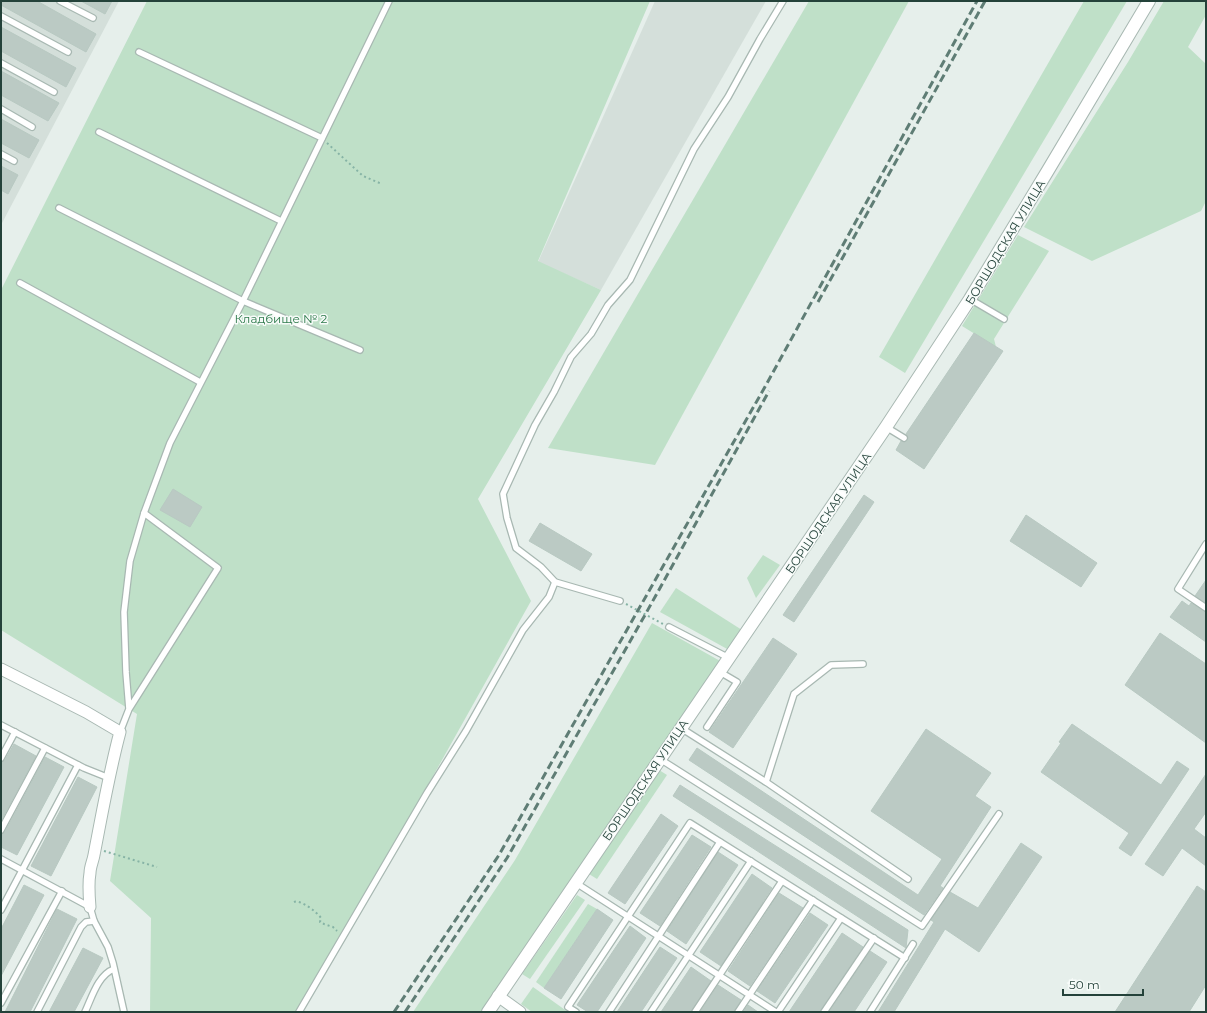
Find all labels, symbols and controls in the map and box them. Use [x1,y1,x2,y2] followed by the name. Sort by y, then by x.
[962,177,1048,307] street label: БОРШОДСКАЯ УЛИЦА
[235,311,328,326] park label: Кладбище № 2
[782,449,874,577] street label: БОРШОДСКАЯ УЛИЦА
[599,716,691,844] street label: БОРШОДСКАЯ УЛИЦА
[1063,971,1143,997] scale bar
[1069,977,1100,992] text: 50 m

